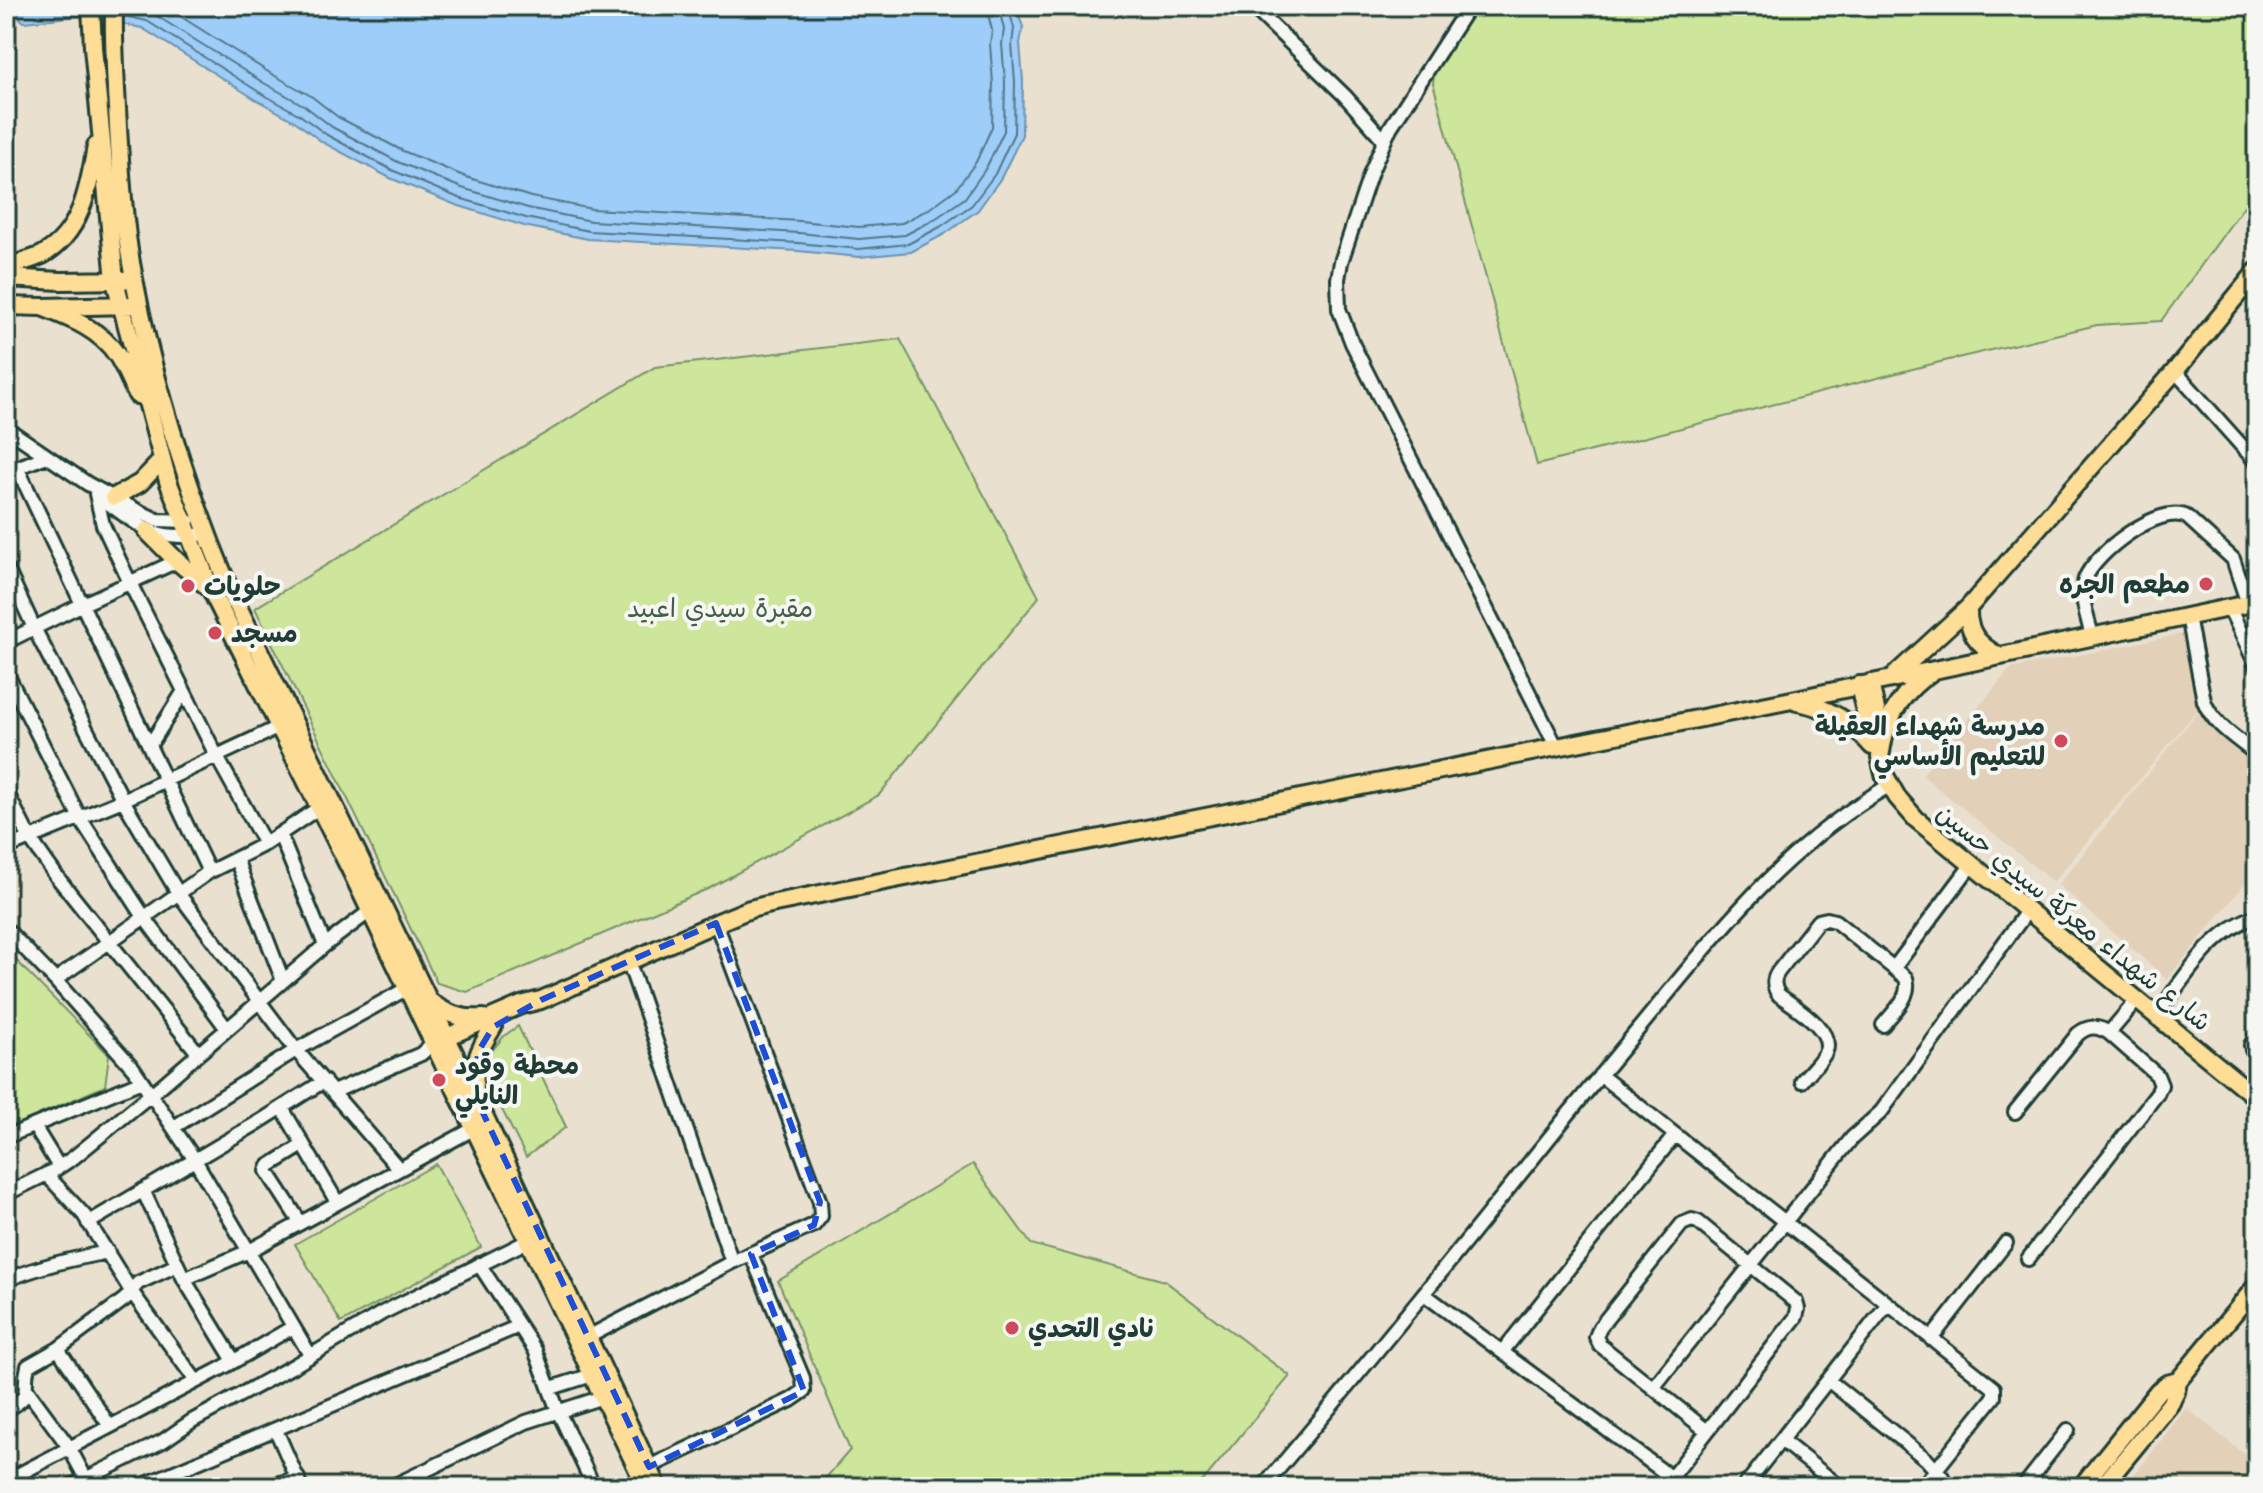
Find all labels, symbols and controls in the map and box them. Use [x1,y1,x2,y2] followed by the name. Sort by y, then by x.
[2059,563,2190,604] place label: مطعم الجره
[204,565,281,604] place label: حلويات
[2197,575,2215,593] marker: مطعم الجره
[179,577,197,595] marker: حلويات
[627,587,813,627] park label: مقبرة سيدي اعبيد
[231,612,298,651] place label: مسجد
[206,624,224,642] marker: مسجد
[1815,705,2045,780] place label: مدرسة شهداء العقيلة للتعليم الأساسي
[2052,732,2070,750] marker: مدرسة شهداء العقيلة للتعليم الأساسي
[1928,792,2221,1040] street label: شارع شهداء معركة سيدي حسين
[455,1044,579,1119] place label: محطة وقود النايلي
[430,1071,448,1089] marker: محطة وقود النايلي
[1028,1307,1154,1347] place label: نادي التحدي
[1003,1319,1021,1337] marker: نادي التحدي

